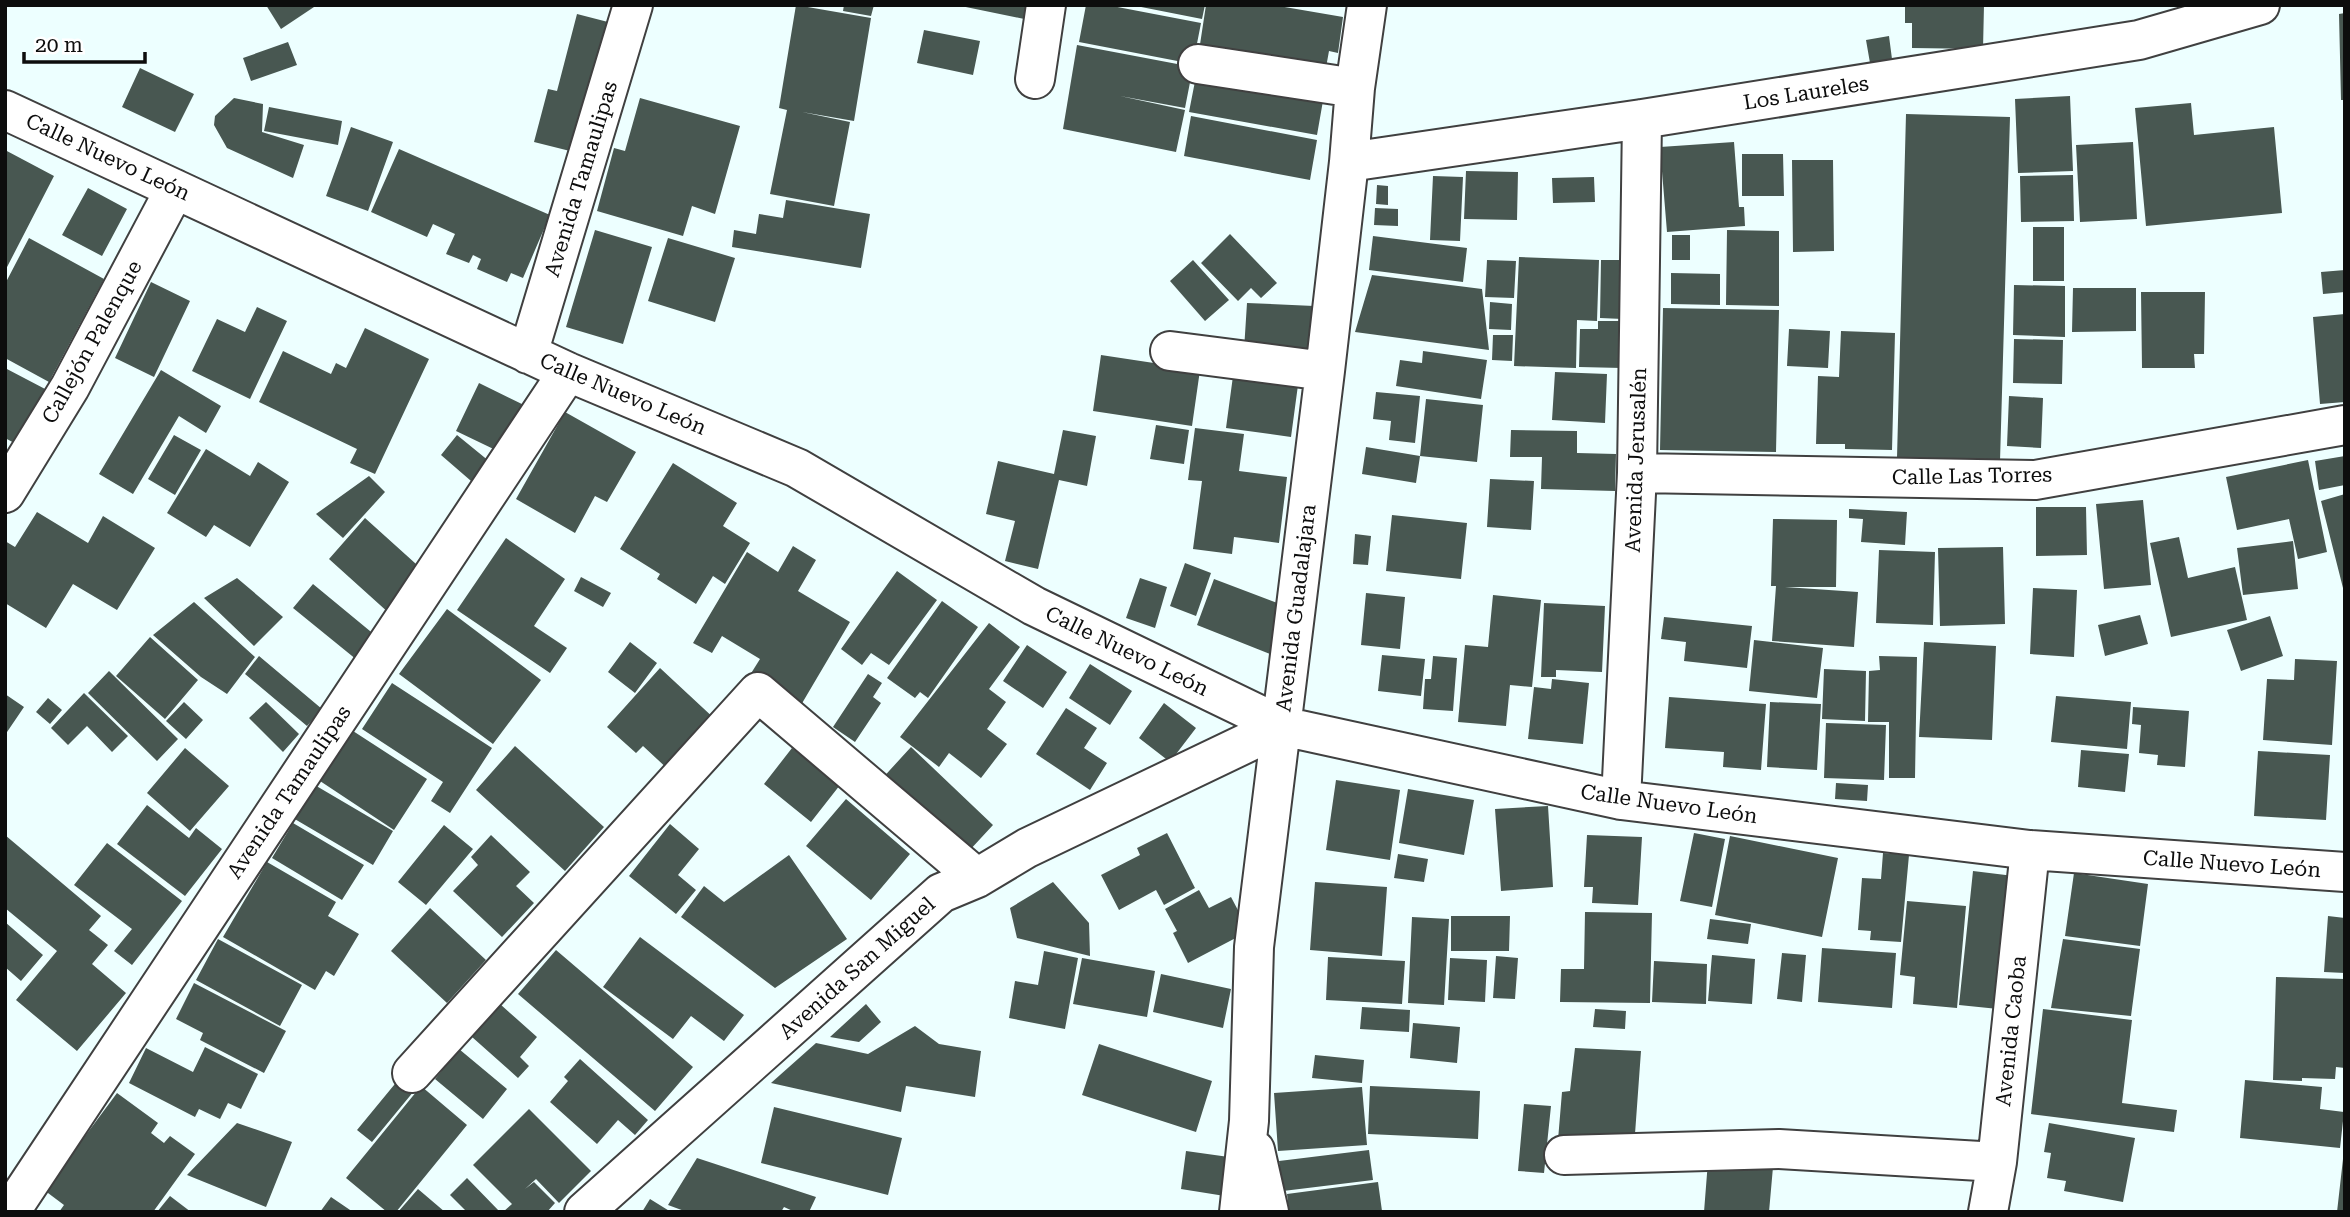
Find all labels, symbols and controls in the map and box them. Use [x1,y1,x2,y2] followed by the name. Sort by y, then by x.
[24,21,145,65] scale bar
[35,33,83,57] text: 20 m
[1742,71,1870,115] street label: Los Laureles
[540,78,622,280] street label: Avenida Tamaulipas
[22,108,194,206] street label: Calle Nuevo León
[37,256,147,428] street label: Callejón Palenque
[536,348,710,440] street label: Calle Nuevo León
[1621,367,1651,553] street label: Avenida Jerusalén
[1892,463,2052,489] street label: Calle Las Torres
[1271,502,1321,713] street label: Avenida Guadalajara
[1042,601,1213,701] street label: Calle Nuevo León
[222,701,356,883] street label: Avenida Tamaulipas
[1579,780,1759,828] street label: Calle Nuevo León
[2142,846,2322,882] street label: Calle Nuevo León
[774,892,940,1044] street label: Avenida San Miguel
[1991,954,2031,1108] street label: Avenida Caoba

